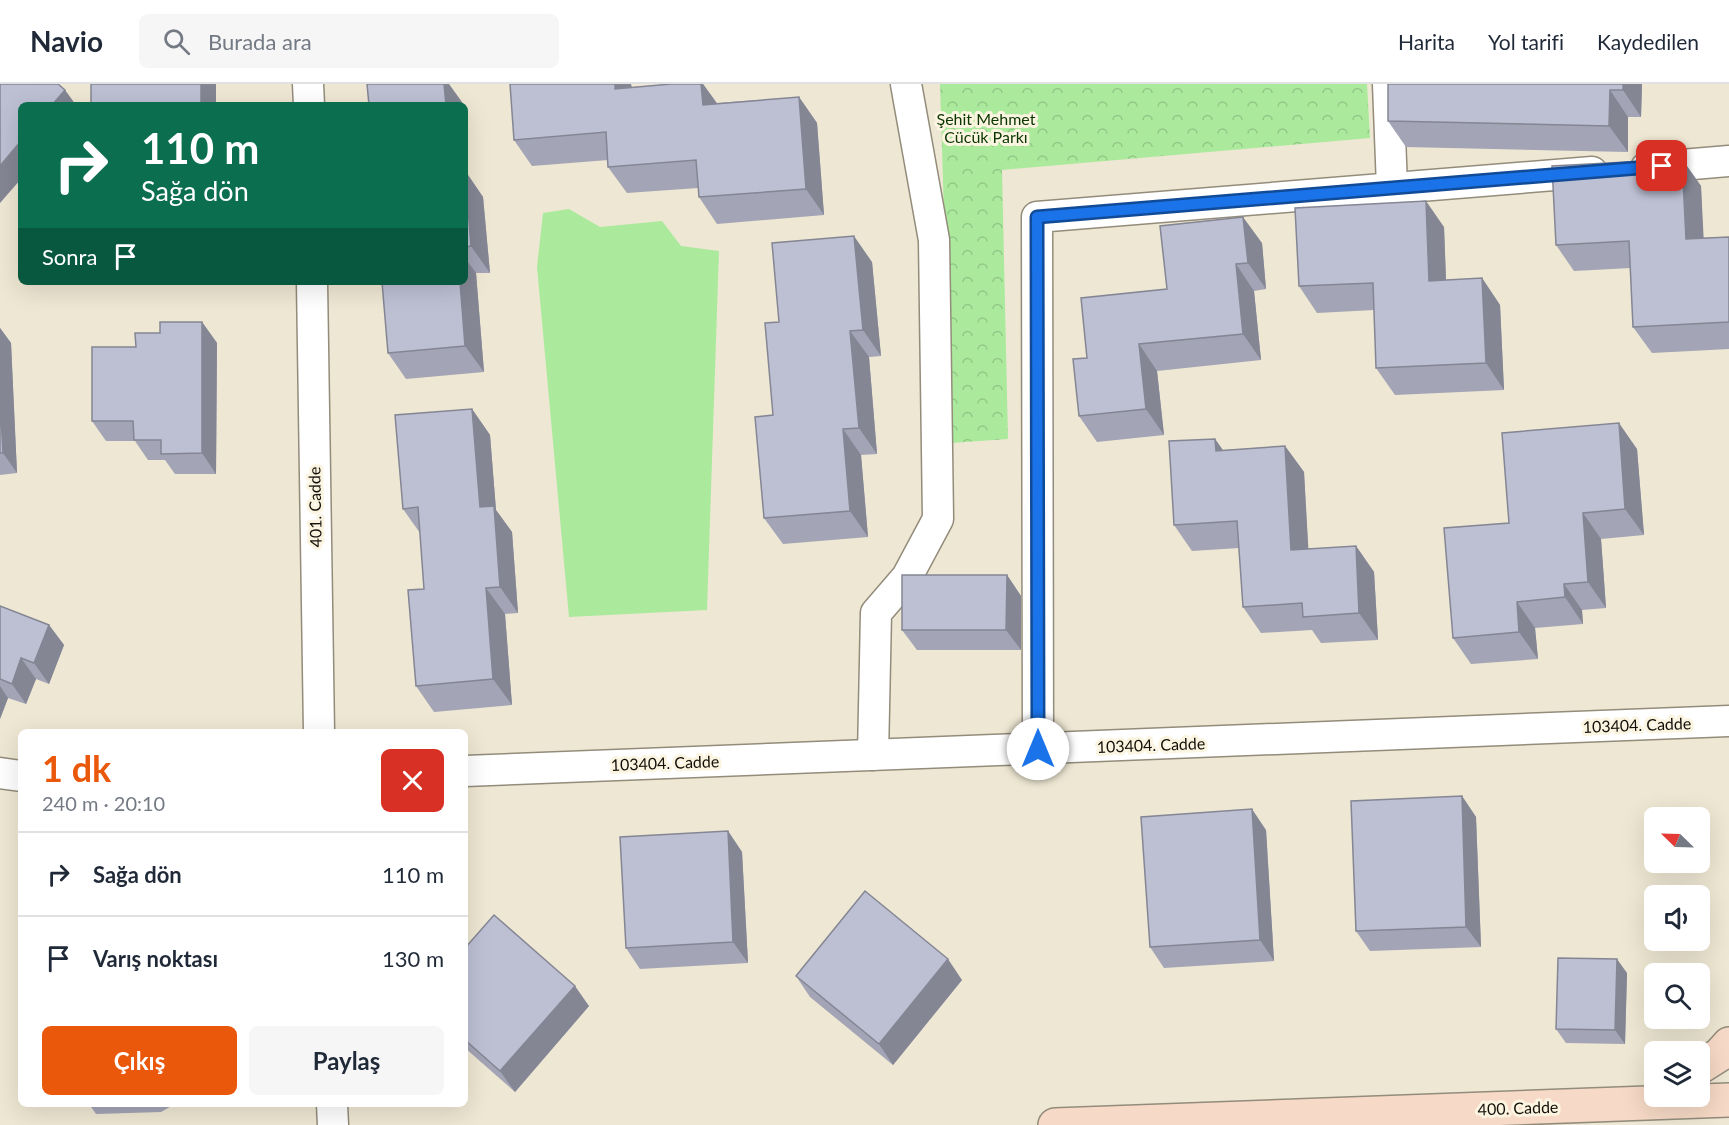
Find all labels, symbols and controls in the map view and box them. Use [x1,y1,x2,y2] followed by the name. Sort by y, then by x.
[139,14,559,68] search box
[30,24,103,58] text: Navio
[160,25,193,58] icon: search
[208,28,312,55] text: Burada ara
[1398,29,1455,54] text: Harita
[1488,29,1564,54] text: Yol tarifi
[1597,29,1699,54] text: Kaydedilen
[937,109,1036,146] park label: Şehit Mehmet Cücük Parkı
[141,123,259,173] text: 110 m
[42,126,120,204] icon: right
[1636,140,1687,191] pin
[1645,149,1678,182] icon: arrive
[141,174,249,207] text: Sağa dön
[109,240,142,273] icon: arrive
[42,243,97,270] text: Sonra
[304,466,325,548] street label: 401. Cadde
[1582,713,1692,736] street label: 103404. Cadde
[1006,717,1070,781] position arrow
[1096,733,1206,756] street label: 103404. Cadde
[42,746,111,790] text: 1 dk
[381,749,444,812] button: close
[610,751,720,774] street label: 103404. Cadde
[42,791,165,815] text: 240 m · 20:10
[1644,807,1710,873] north arrow
[1644,807,1710,1107] map controls
[42,858,75,891] icon: right
[93,861,182,888] text: Sağa dön
[382,861,444,888] text: 110 m
[1644,885,1710,951] button: sound
[42,942,75,975] icon: arrive
[93,945,218,972] text: Varış noktası
[382,945,444,972] text: 130 m
[1644,963,1710,1029] button: search
[42,1026,237,1095] button: Çıkış
[249,1026,444,1095] button: Paylaş
[1644,1041,1710,1107] button: layers
[1477,1097,1559,1118] street label: 400. Cadde

